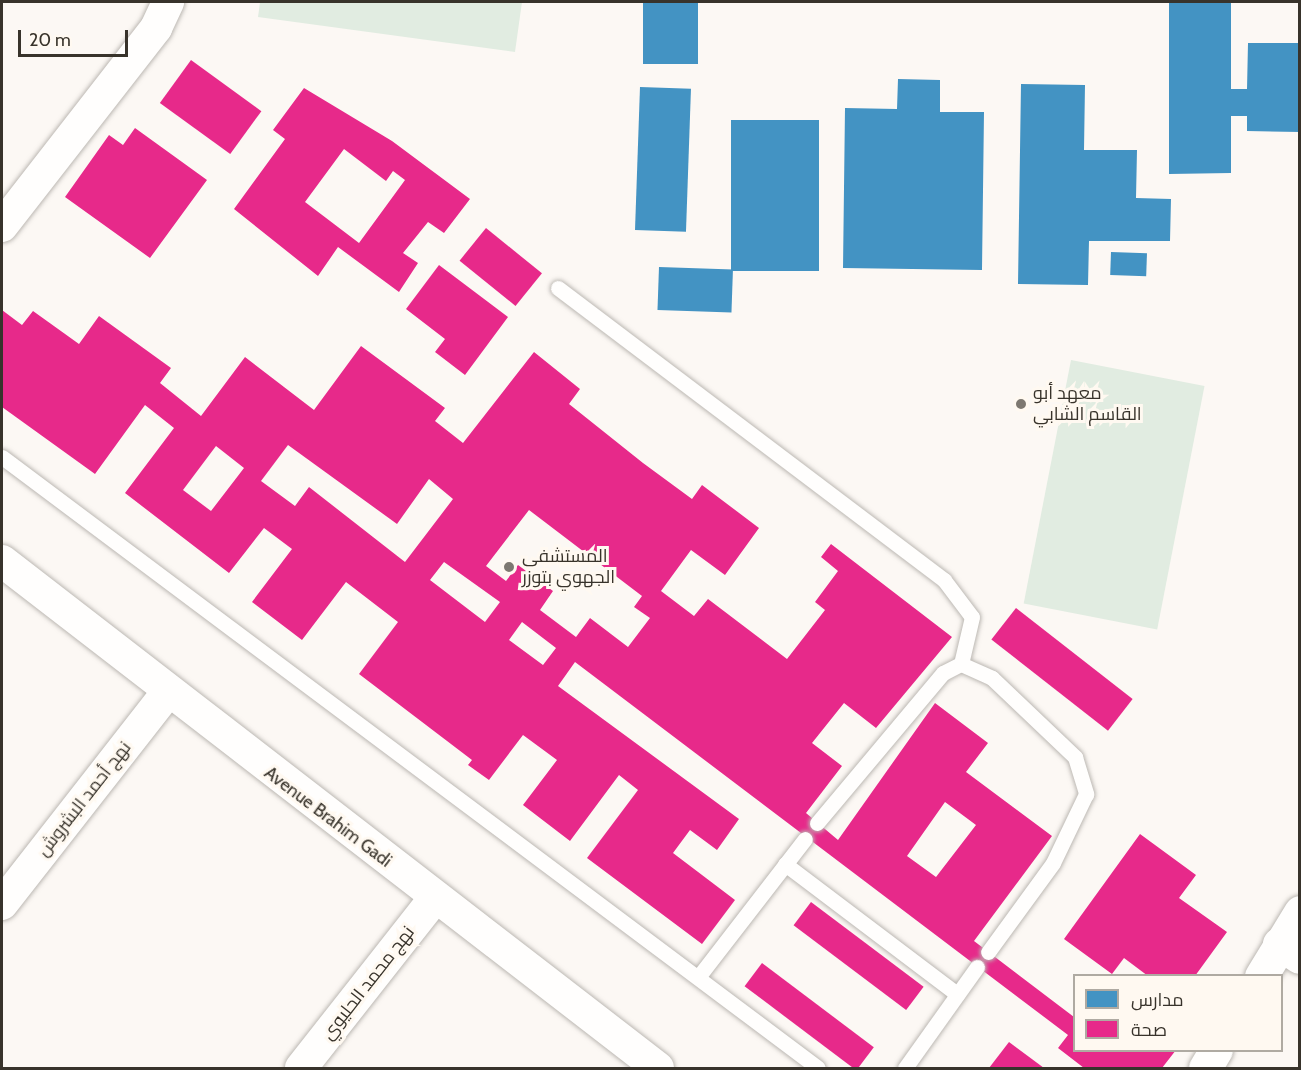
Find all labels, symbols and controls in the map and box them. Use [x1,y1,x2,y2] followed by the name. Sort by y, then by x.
[21,18,130,56] scale bar
[29,29,71,51] text: 20 m
[1033,383,1142,426] place label: معهد أبو القاسم الشابي
[1014,397,1028,411] marker: معهد أبو القاسم الشابي
[522,546,615,588] place label: المستشفى الجهوي بتوزر
[500,558,518,576] marker: المستشفى الجهوي بتوزر
[32,737,136,861] street label: نهج أحمد البشروش
[260,762,396,872] street label: Avenue Brahim Gadi
[317,922,419,1044] street label: نهج محمد الحليوي
[1073,974,1283,1052] legend
[1131,989,1184,1011] text: مدارس
[1131,1019,1167,1041] text: صحة

